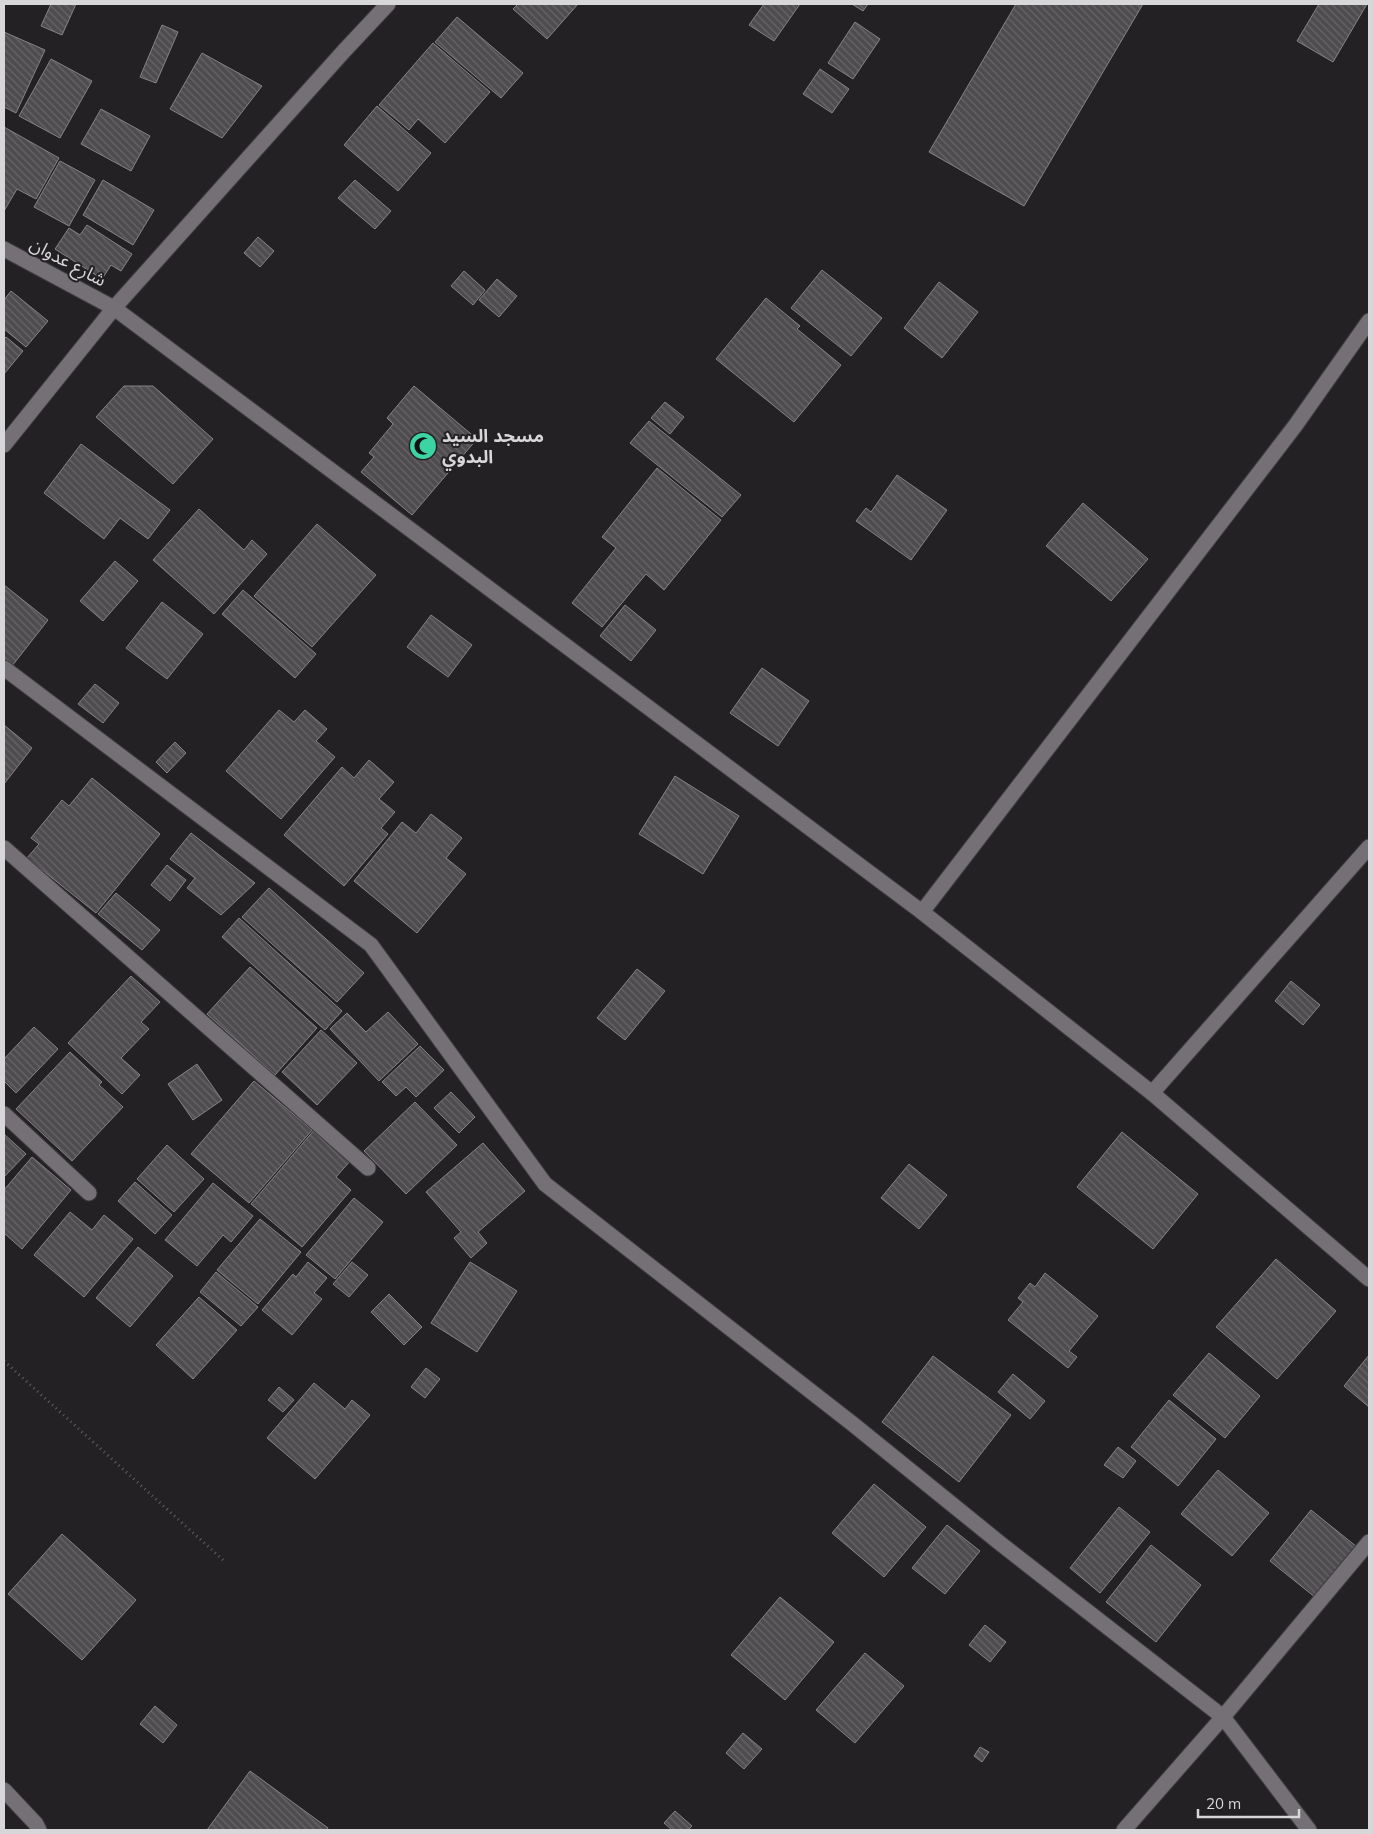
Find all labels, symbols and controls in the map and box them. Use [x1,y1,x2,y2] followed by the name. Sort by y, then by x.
[25,232,110,294] street label: شارع عدوان
[442,424,544,471] place label: مسجد السيد البدوي
[408,431,438,461] mosque icon: مسجد السيد البدوي
[1198,1786,1299,1818] scale bar
[1206,1794,1241,1813] text: 20 m

